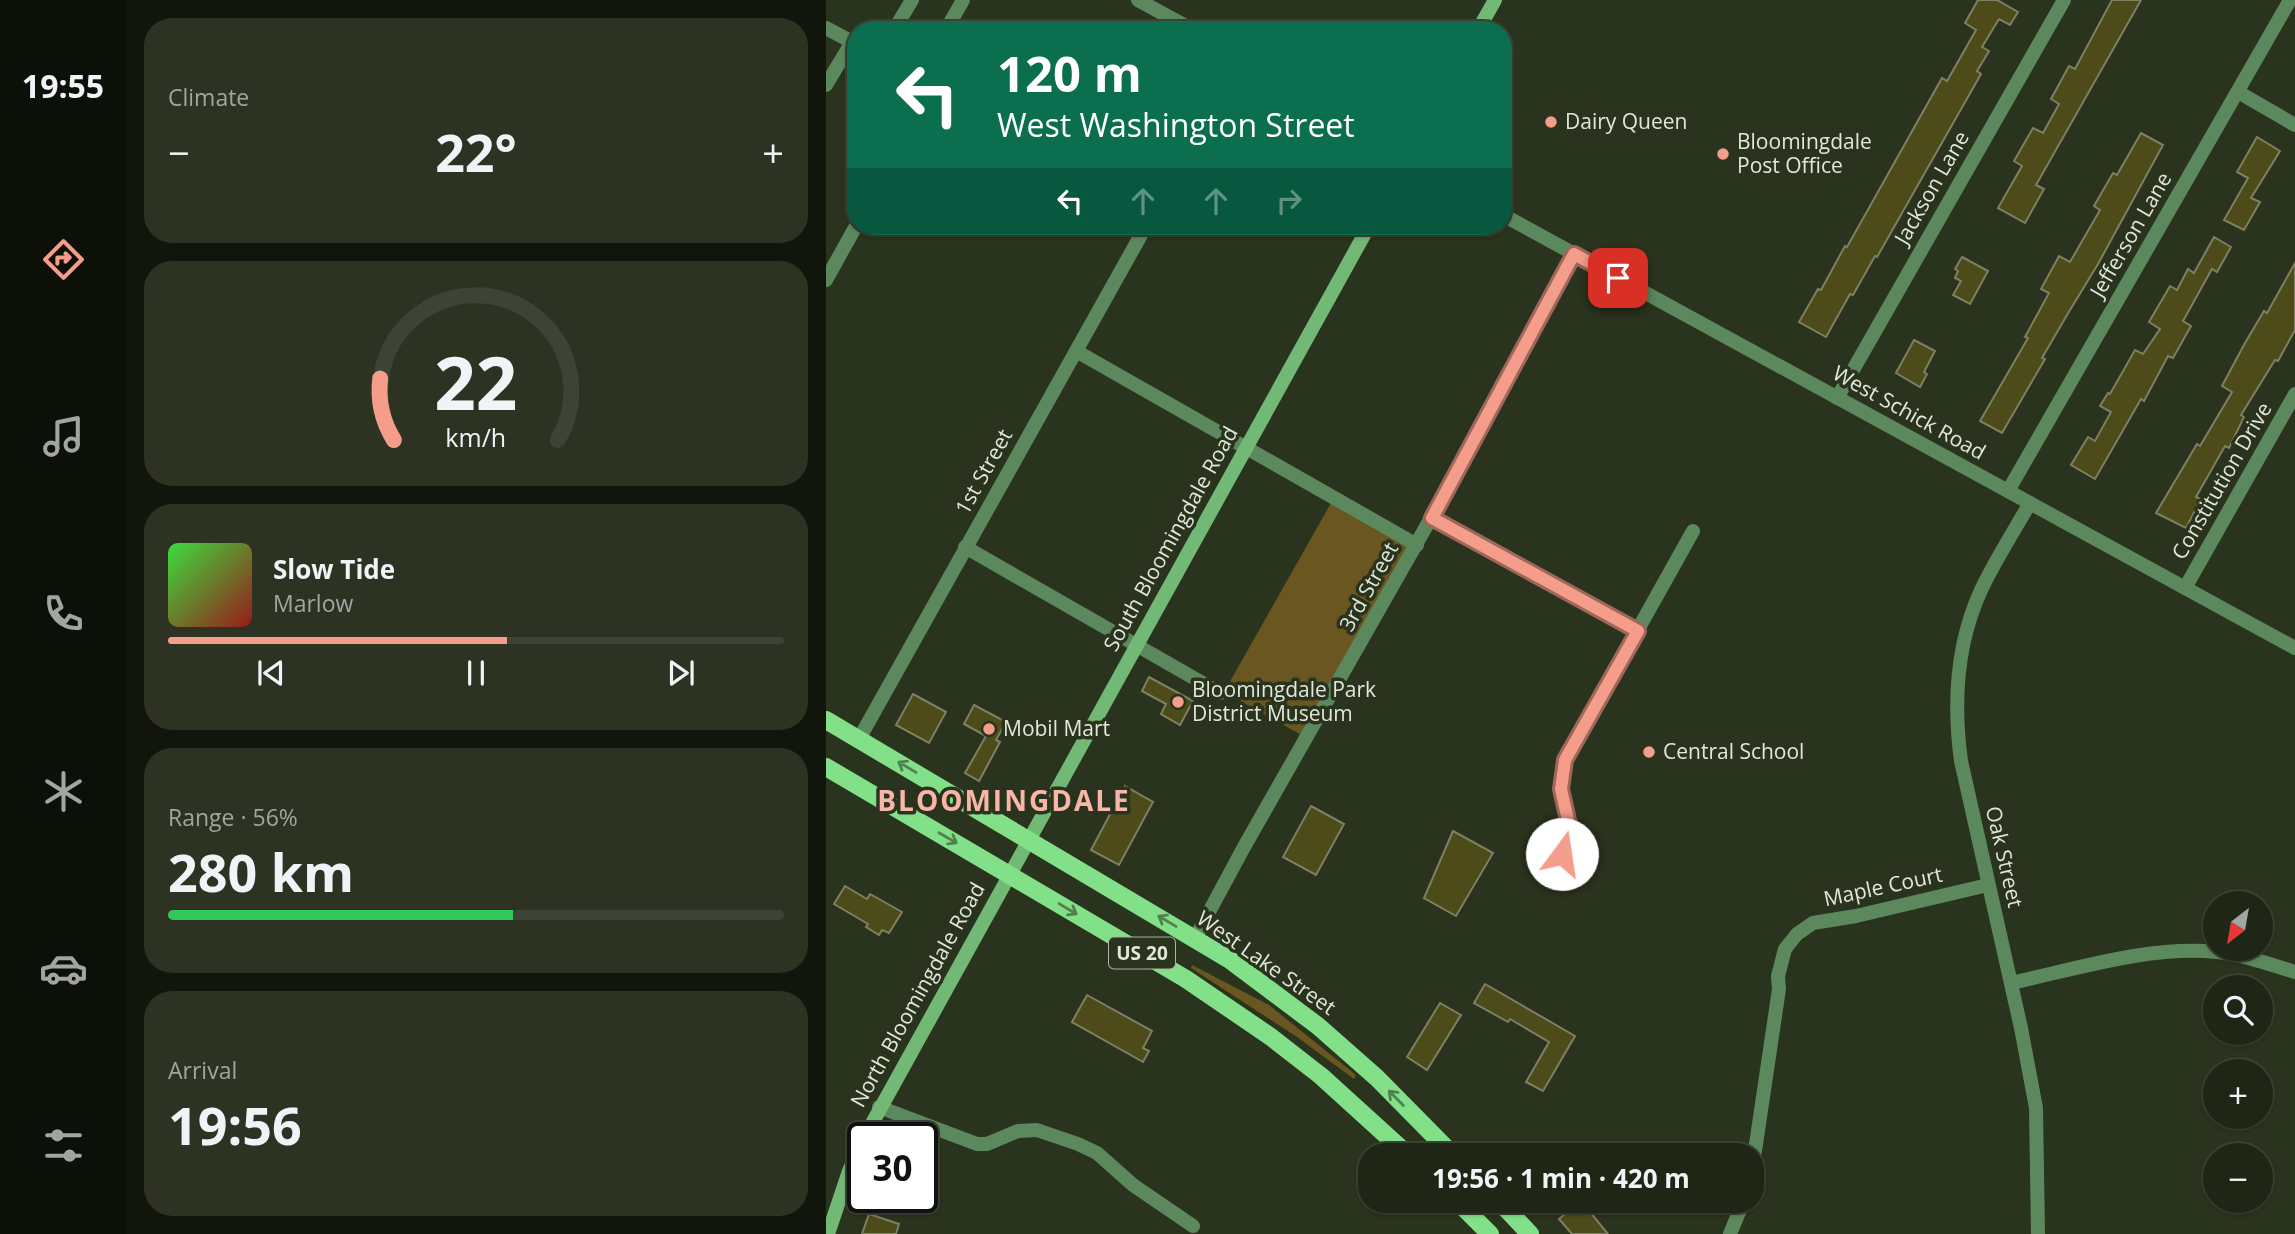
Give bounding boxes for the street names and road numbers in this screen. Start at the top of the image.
street label: Jackson Lane [1886,126,1975,251]
street label: Jefferson Lane [2082,167,2177,304]
street label: West Schick Road [1828,359,1991,466]
street label: Constitution Drive [2165,397,2278,564]
street label: South Bloomingdale Road [1097,421,1244,656]
street label: 1st Street [948,424,1018,519]
street label: 3rd Street [1332,537,1404,636]
street label: Oak Street [1980,803,2030,910]
street label: Maple Court [1821,860,1945,912]
street label: North Bloomingdale Road [844,877,991,1112]
street label: West Lake Street [1191,904,1342,1021]
road number: US 20 [1109,937,1175,968]

